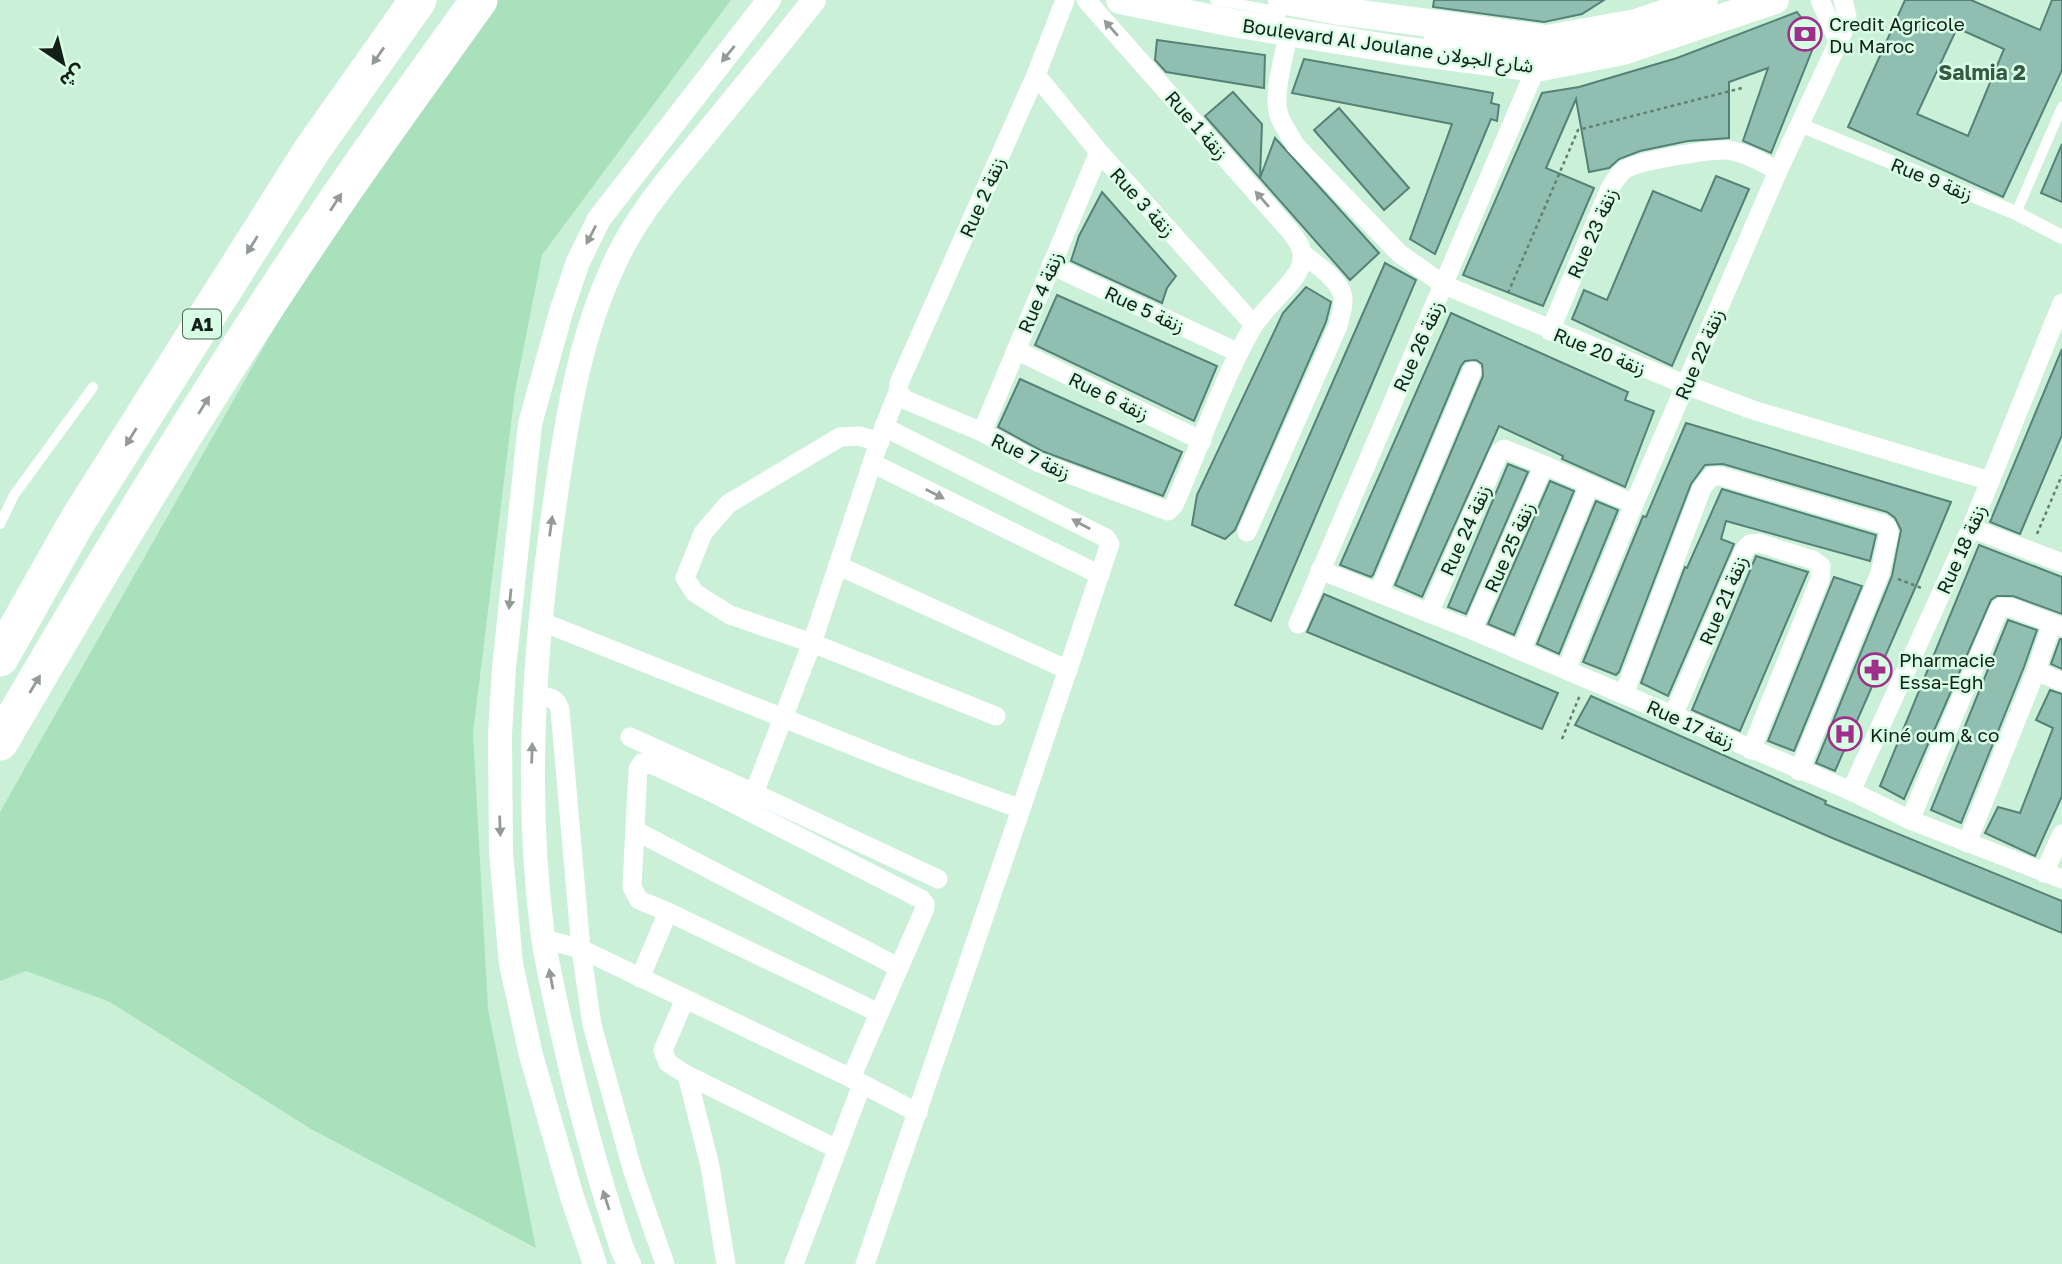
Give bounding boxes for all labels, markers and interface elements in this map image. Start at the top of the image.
place label: Credit Agricole Du Maroc [1829,12,1965,57]
street label: Boulevard Al Joulane شارع الجولان [1240,13,1535,80]
bank icon: Credit Agricole Du Maroc [1786,15,1824,53]
one-way arrow [1103,19,1119,37]
north arrow [28,28,98,98]
one-way arrow [721,46,736,63]
one-way arrow [371,47,385,65]
district label: Salmia 2 [1938,59,2026,85]
text: ش [56,60,90,94]
street label: Rue 1 زنقة [1160,86,1233,165]
street label: Rue 9 زنقة [1887,152,1976,207]
street label: Rue 2 زنقة [954,153,1011,241]
street label: Rue 3 زنقة [1105,162,1180,242]
street label: Rue 23 زنقة [1562,184,1623,282]
one-way arrow [1255,190,1270,207]
one-way arrow [330,193,343,212]
one-way arrow [585,225,596,245]
one-way arrow [245,235,258,254]
street label: Rue 4 زنقة [1013,248,1068,337]
street label: Rue 5 زنقة [1101,280,1189,338]
street label: Rue 26 زنقة [1388,297,1449,395]
street label: Rue 22 زنقة [1670,305,1729,403]
road number: A1 [183,310,221,338]
street label: Rue 20 زنقة [1550,322,1650,381]
street label: Rue 6 زنقة [1065,367,1153,426]
one-way arrow [197,396,210,415]
one-way arrow [124,427,137,447]
street label: Rue 7 زنقة [987,428,1074,485]
street label: Rue 24 زنقة [1435,481,1496,580]
one-way arrow [925,489,945,500]
street label: Rue 25 زنقة [1479,498,1540,596]
street label: Rue 18 زنقة [1931,501,1992,598]
one-way arrow [546,515,557,537]
one-way arrow [1071,518,1091,530]
street label: Rue 21 زنقة [1694,552,1753,649]
one-way arrow [504,588,515,610]
place label: Pharmacie Essa-Egh [1899,648,1995,693]
pharmacy icon: Pharmacie Essa-Egh [1856,651,1894,689]
one-way arrow [28,674,41,693]
street label: Rue 17 زنقة [1643,694,1739,755]
hospital icon: Kiné oum & co [1826,715,1864,753]
place label: Kiné oum & co [1870,723,1999,746]
one-way arrow [527,742,538,764]
one-way arrow [495,815,506,837]
one-way arrow [545,968,556,990]
one-way arrow [600,1189,611,1210]

